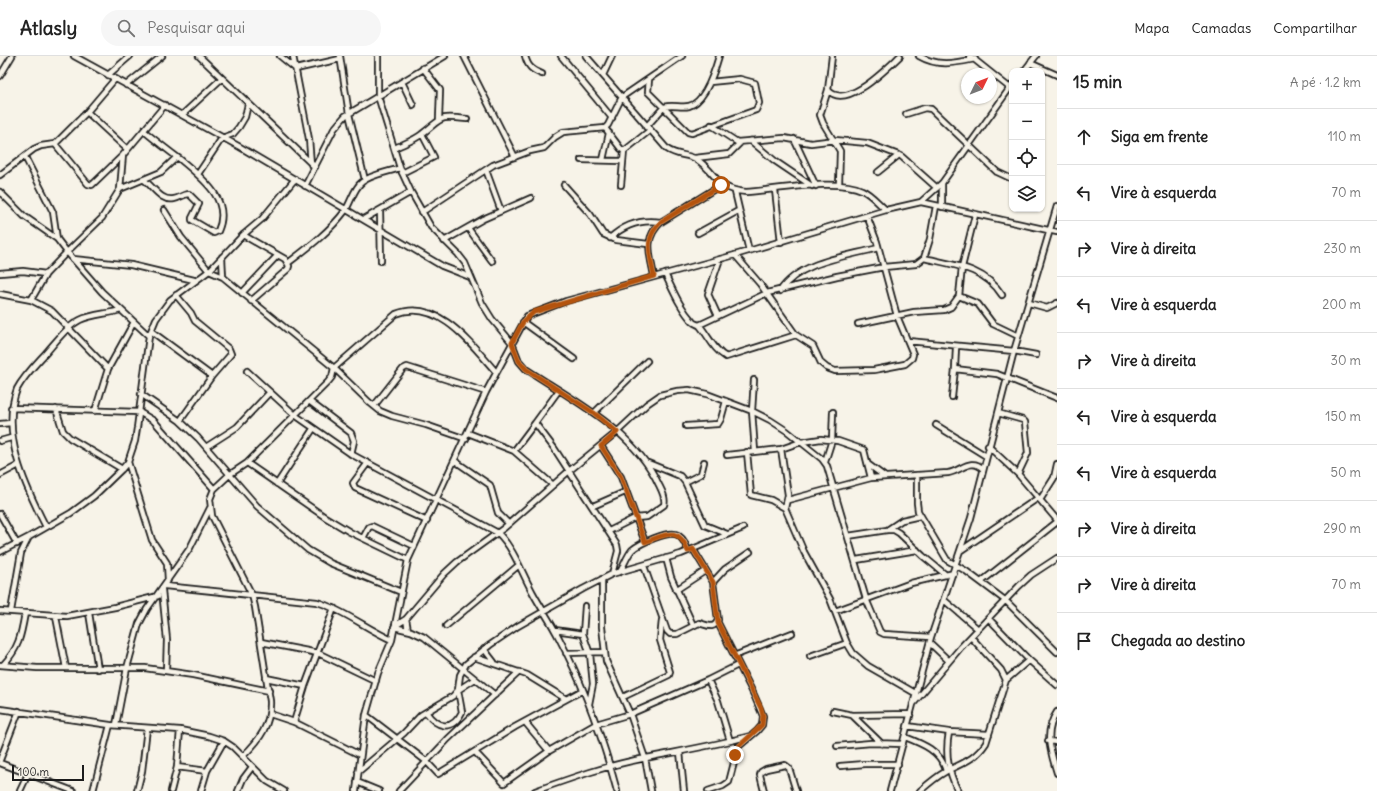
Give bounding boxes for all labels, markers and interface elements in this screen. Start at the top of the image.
search box [101,10,381,46]
text: Atlasly [20,16,77,40]
icon: search [115,17,137,39]
text: Pesquisar aqui [147,18,245,37]
text: Mapa [1134,19,1169,37]
text: Camadas [1191,19,1251,37]
text: Compartilhar [1273,19,1357,37]
north arrow [961,68,997,104]
map controls [1009,68,1045,212]
button: + [1009,68,1045,104]
text: 15 min [1073,71,1122,93]
text: A pé · 1.2 km [1290,74,1361,91]
button: − [1009,104,1045,140]
icon: ahead [1073,126,1095,148]
text: Siga em frente [1111,127,1208,146]
text: 110 m [1328,128,1361,145]
button: locate [1009,140,1045,176]
route start [712,176,730,194]
button: layers [1009,176,1045,212]
icon: left [1073,182,1095,204]
text: Vire à esquerda [1111,183,1217,202]
text: 70 m [1332,184,1361,201]
icon: right [1073,238,1095,260]
text: Vire à direita [1111,239,1196,258]
text: 230 m [1323,240,1361,257]
icon: left [1073,294,1095,316]
text: Vire à esquerda [1111,295,1217,314]
text: 200 m [1322,296,1361,313]
icon: right [1073,350,1095,372]
text: Vire à direita [1111,351,1196,370]
text: 30 m [1331,352,1361,369]
icon: left [1073,406,1095,428]
text: Vire à esquerda [1111,407,1217,426]
text: 150 m [1325,408,1361,425]
icon: left [1073,462,1095,484]
text: Vire à esquerda [1111,463,1217,482]
text: 50 m [1330,464,1361,481]
icon: right [1073,518,1095,540]
text: Vire à direita [1111,519,1196,538]
text: 290 m [1323,520,1361,537]
icon: right [1073,574,1095,596]
text: Vire à direita [1111,575,1196,594]
text: 70 m [1332,576,1361,593]
icon: arrive [1073,630,1095,652]
text: Chegada ao destino [1111,631,1245,650]
route end [726,746,744,764]
scale bar [12,763,84,782]
text: 100 m [18,765,49,779]

